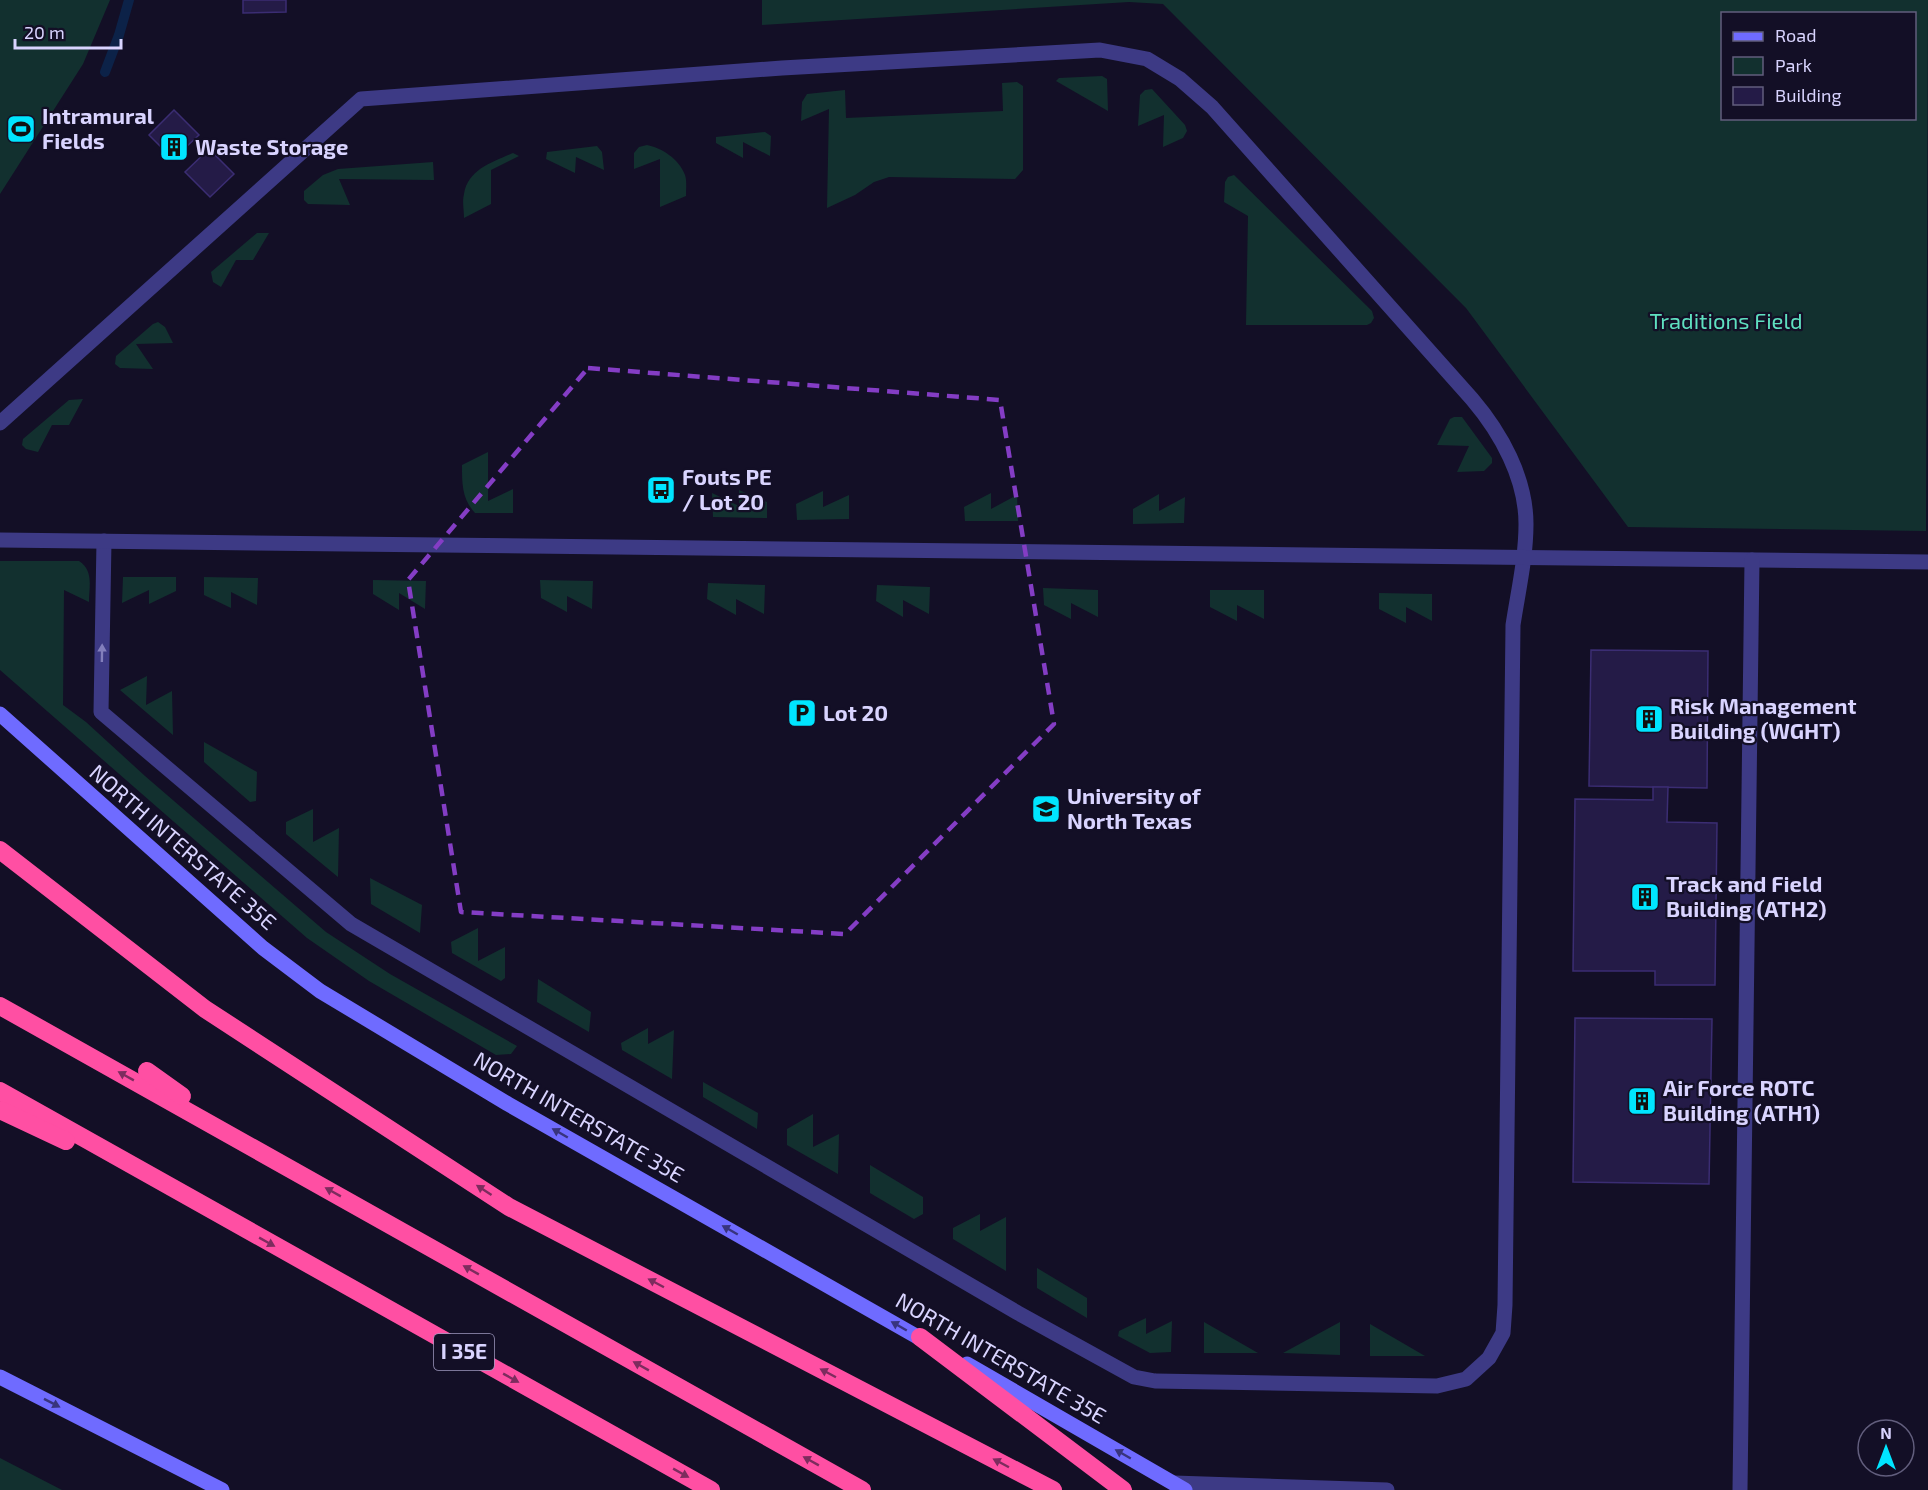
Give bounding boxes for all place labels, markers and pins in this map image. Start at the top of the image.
place label: Intramural Fields [42,102,155,153]
sports icon: Intramural Fields [5,113,37,145]
building icon: Waste Storage [158,131,190,163]
place label: Waste Storage [195,133,348,159]
place label: Fouts PE / Lot 20 [682,463,772,514]
bus stop icon: Fouts PE / Lot 20 [645,474,677,506]
place label: Risk Management Building (WGHT) [1670,692,1856,743]
parking icon: Lot 20 [786,697,818,729]
place label: Lot 20 [823,699,888,725]
building icon: Risk Management Building (WGHT) [1633,703,1665,735]
place label: University of North Texas [1067,782,1202,833]
school or university icon: University of North Texas [1030,793,1062,825]
place label: Track and Field Building (ATH2) [1666,870,1827,921]
building icon: Track and Field Building (ATH2) [1629,881,1661,913]
place label: Air Force ROTC Building (ATH1) [1663,1074,1820,1125]
building icon: Air Force ROTC Building (ATH1) [1626,1085,1658,1117]

